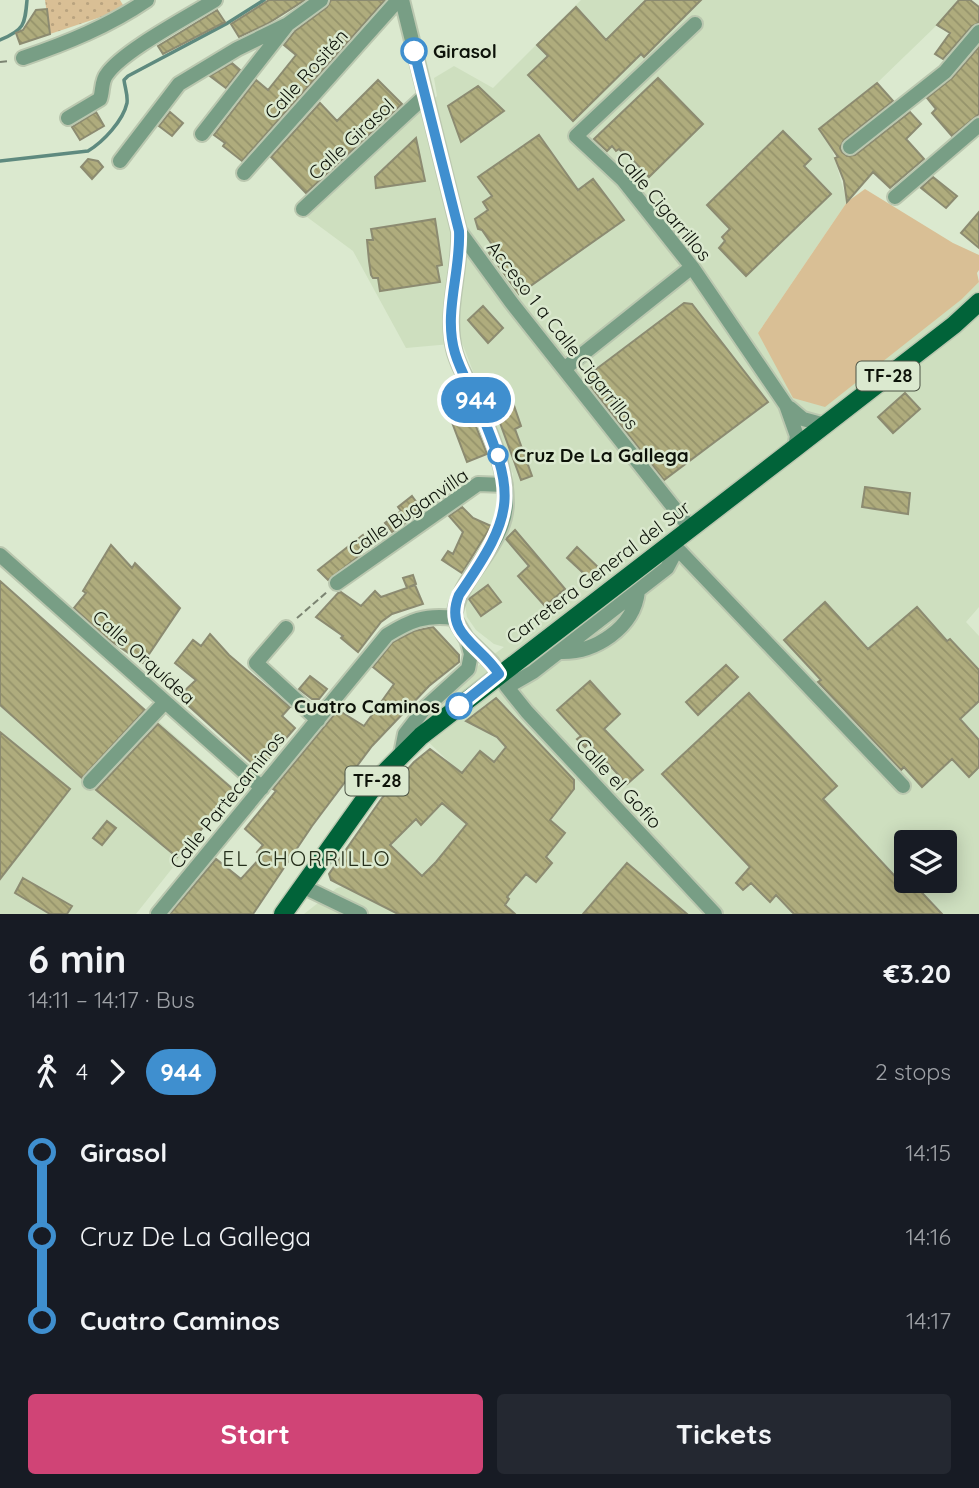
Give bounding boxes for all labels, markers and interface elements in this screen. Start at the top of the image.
street label: Calle Rositén [259,24,353,124]
marker: Girasol [401,38,427,64]
place label: Girasol [433,39,497,63]
street label: Calle Girasol [303,93,399,185]
street label: Calle Cigarrillos [611,146,717,266]
street label: Acceso 1 a Calle Cigarrillos [482,236,644,434]
road number: TF-28 [856,362,920,390]
line badge: 944 [436,377,516,423]
text: 944 [455,385,497,415]
place label: Cruz De La Gallega [514,443,689,467]
marker: Cruz De La Gallega [488,445,508,465]
street label: Calle Buganvilla [343,463,473,561]
street label: Carretera General del Sur [501,495,695,649]
street label: Calle Orquídea [88,605,200,709]
marker: Cuatro Caminos [446,693,472,719]
place label: Cuatro Caminos [294,694,440,718]
street label: Calle Partecaminos [164,726,290,873]
street label: Calle el Gofio [571,732,667,834]
road number: TF-28 [346,766,408,796]
map controls [894,830,957,893]
button: layers [894,830,957,893]
district label: EL CHORRILLO [222,845,392,871]
text: 6 min [28,935,126,983]
text: €3.20 [884,957,951,990]
text: 14:11 – 14:17 · Bus [28,985,195,1014]
icon: walk [28,1053,66,1091]
icon: forward [98,1053,136,1091]
text: 4 [76,1057,88,1086]
text: 944 [160,1057,202,1087]
text: 2 stops [875,1057,951,1086]
text: Girasol [80,1136,167,1169]
text: 14:15 [905,1138,951,1167]
text: Cruz De La Gallega [80,1220,311,1253]
text: 14:16 [906,1222,951,1251]
text: Cuatro Caminos [80,1304,280,1337]
text: 14:17 [906,1306,951,1335]
button: Start [28,1394,483,1474]
button: Tickets [497,1394,951,1474]

